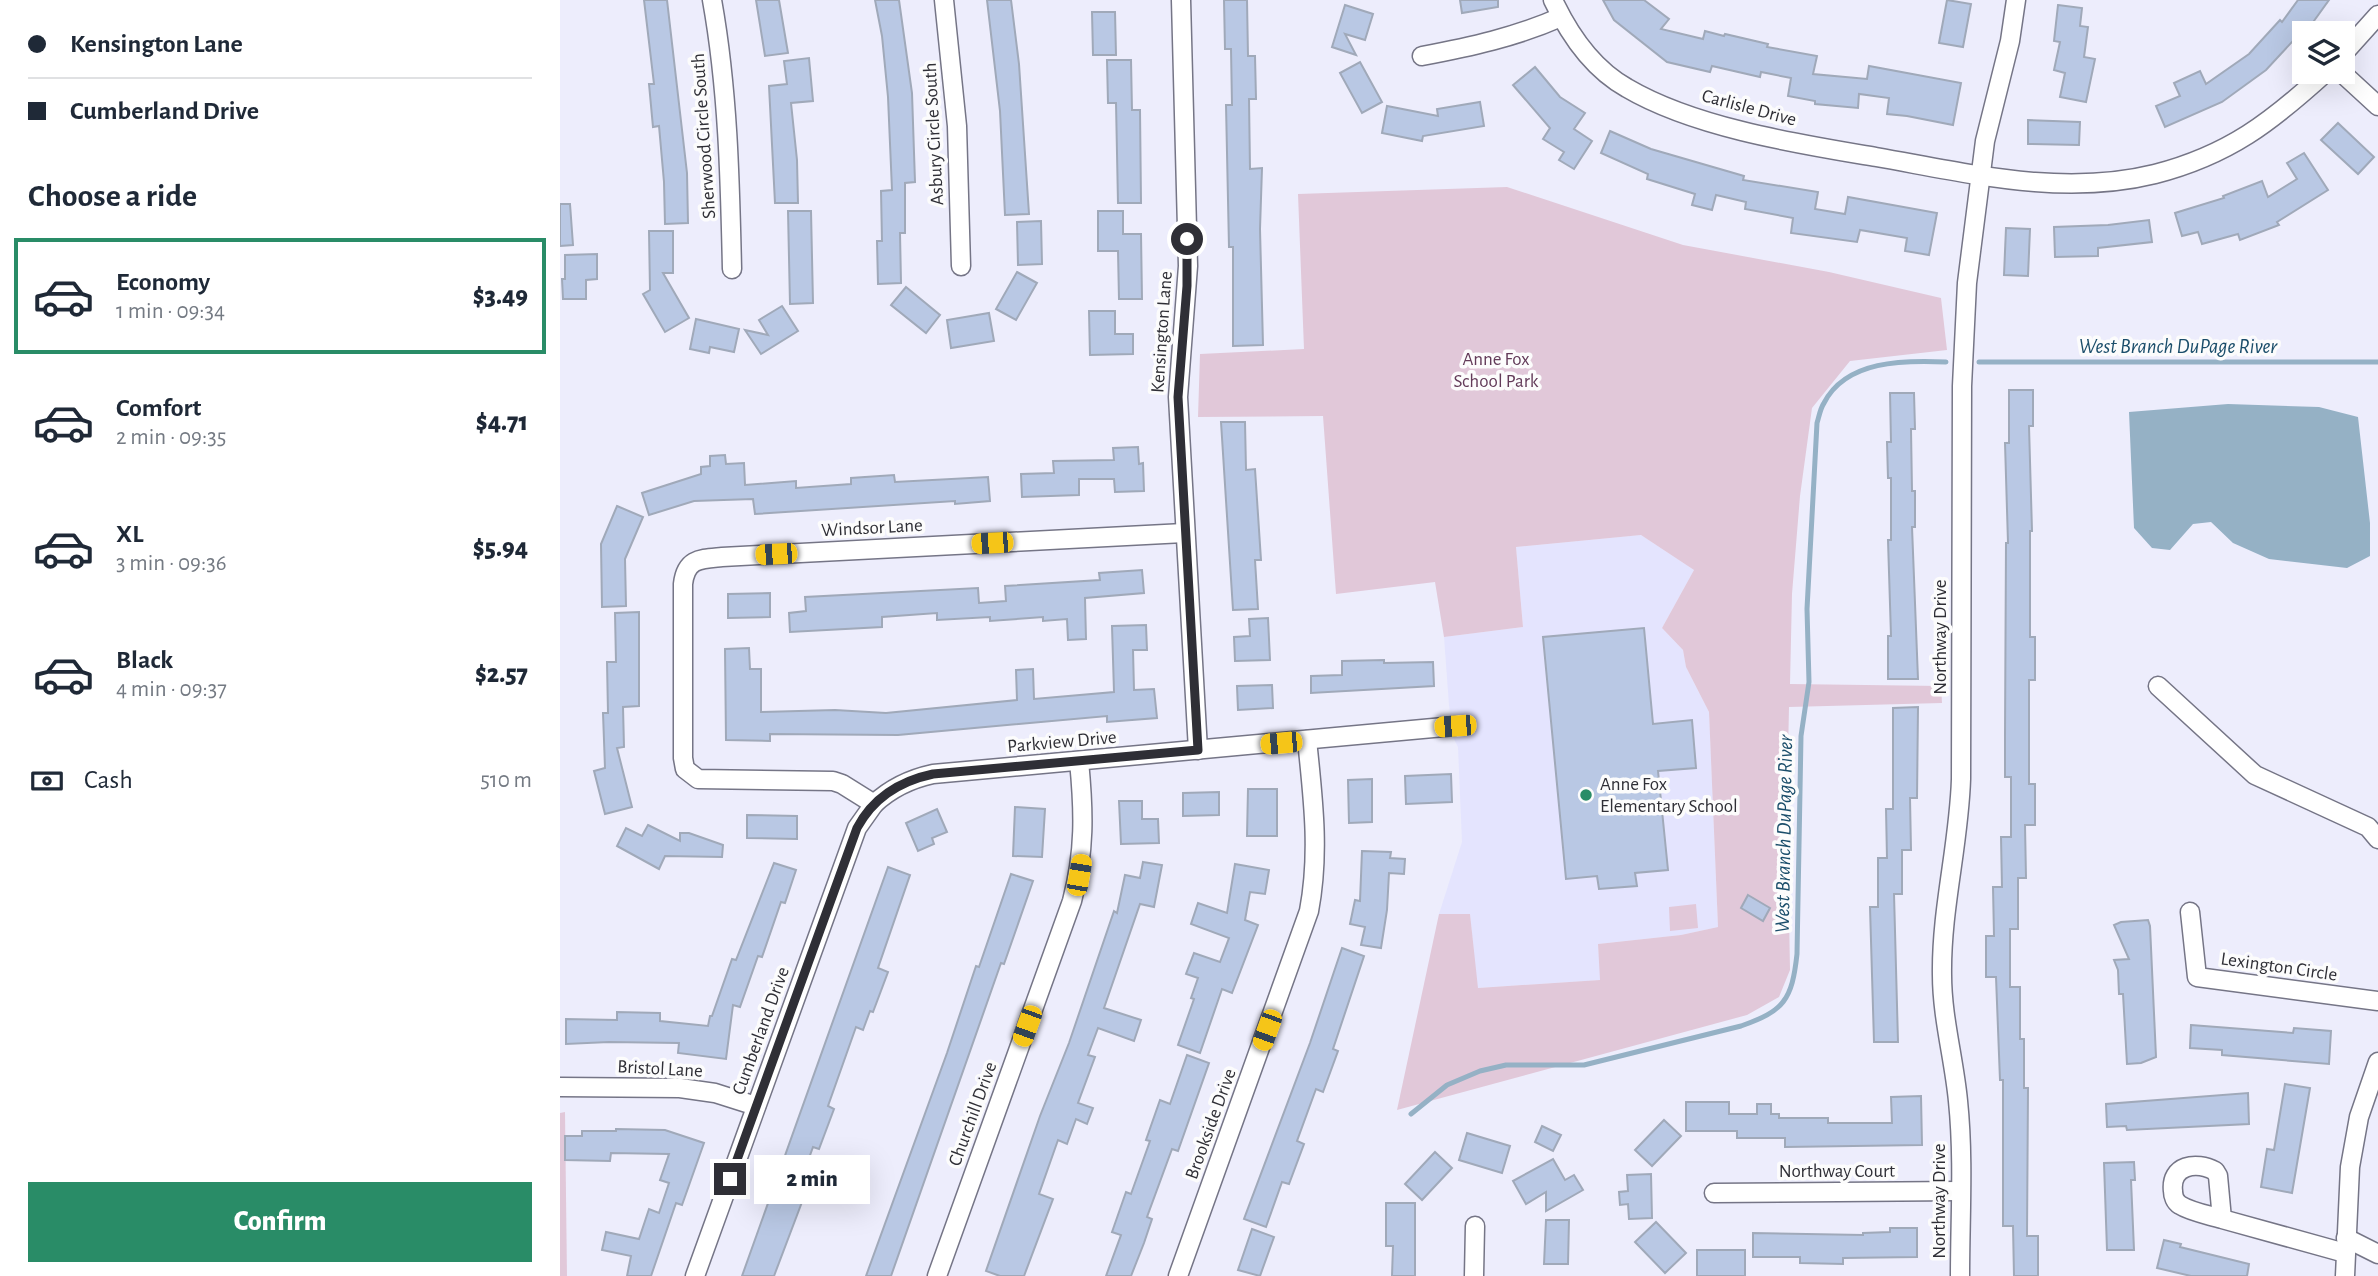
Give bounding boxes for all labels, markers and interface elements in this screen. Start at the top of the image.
map controls [2292,21,2355,84]
button: layers [2292,21,2355,84]
text: Kensington Lane [70,31,243,57]
street label: Sherwood Circle South [689,53,719,219]
street label: Asbury Circle South [921,62,947,206]
street label: Carlisle Drive [1700,86,1798,130]
text: Cumberland Drive [70,98,259,124]
text: Choose a ride [28,180,197,212]
route start [1171,223,1203,255]
icon: car [32,265,95,328]
text: Economy [116,269,210,295]
street label: Kensington Lane [1148,270,1176,394]
text: $3.49 [473,283,528,309]
text: 1 min · 09:34 [116,300,225,323]
water label: West Branch DuPage River [2079,336,2278,357]
park label: Anne Fox School Park [1453,350,1539,391]
icon: car [32,391,95,454]
text: Comfort [116,395,201,421]
text: $4.71 [476,409,528,435]
text: 2 min · 09:35 [116,426,226,449]
street label: Windsor Lane [821,516,923,540]
icon: car [32,517,95,580]
text: XL [116,521,143,547]
car [971,531,1014,555]
text: $5.94 [473,535,528,561]
car [755,542,798,566]
text: 3 min · 09:36 [116,552,226,575]
street label: Northway Drive [1931,579,1950,695]
icon: car [32,643,95,706]
text: Black [116,647,173,673]
text: $2.57 [475,661,528,687]
text: 4 min · 09:37 [116,678,227,701]
car [1434,714,1477,738]
street label: Parkview Drive [1007,728,1117,756]
car [1260,731,1303,755]
water label: West Branch DuPage River [1772,733,1796,933]
icon: cash [28,762,66,800]
text: Cash [84,767,133,793]
text: 510 m [480,769,532,792]
place label: Anne Fox Elementary School [1600,775,1738,816]
marker: Anne Fox Elementary School [1578,787,1594,803]
car [1066,852,1093,898]
street label: Lexington Circle [2219,949,2339,985]
street label: Cumberland Drive [729,965,793,1097]
car [1010,1003,1045,1049]
car [1250,1007,1285,1053]
street label: Bristol Lane [617,1057,703,1081]
street label: Churchill Drive [945,1059,1001,1169]
street label: Brookside Drive [1182,1066,1240,1182]
street label: Northway Drive [1930,1143,1949,1259]
callout: 2 min [754,1154,870,1204]
street label: Northway Court [1779,1162,1895,1181]
route end [714,1163,746,1195]
text: 2 min [786,1168,838,1191]
button: Confirm [28,1182,532,1262]

